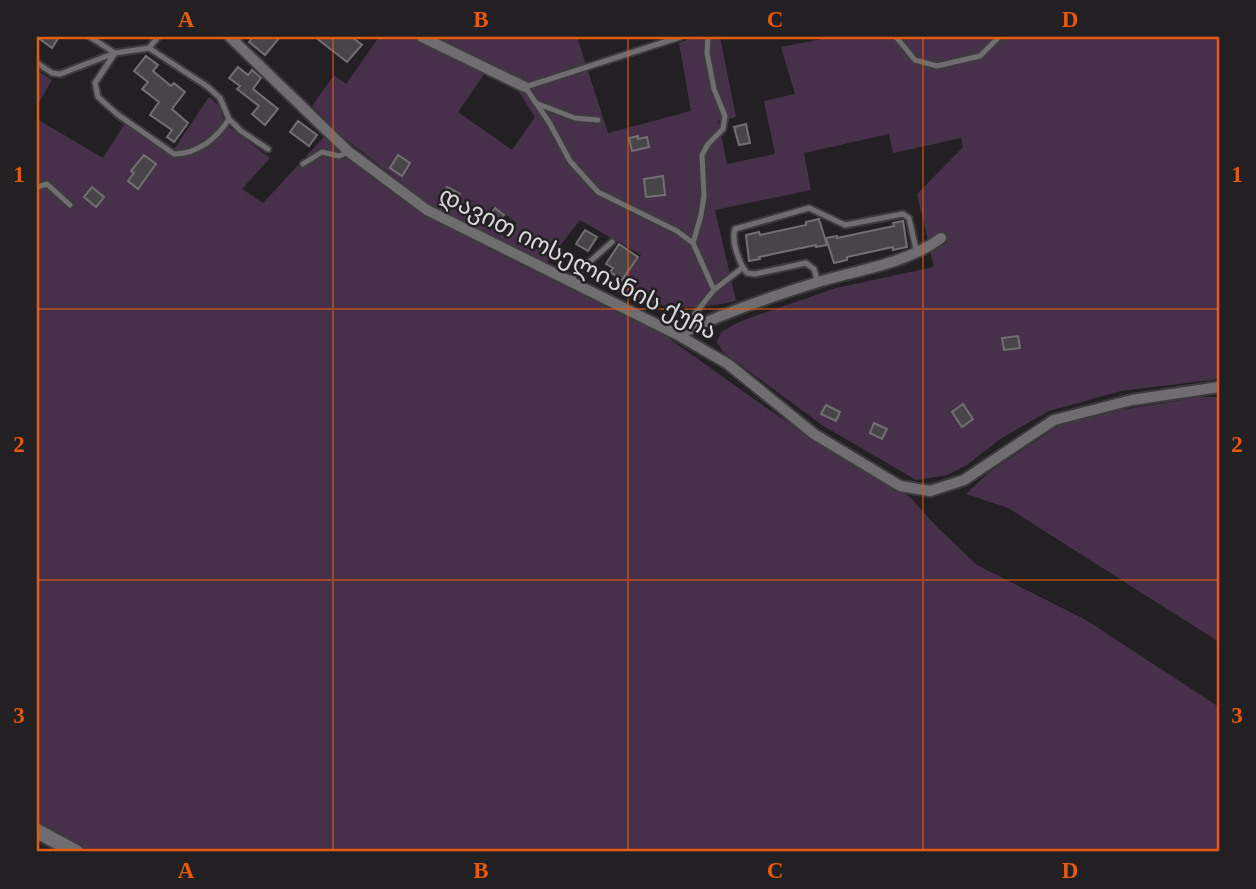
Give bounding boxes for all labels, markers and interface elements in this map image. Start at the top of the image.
text: A [178,7,195,32]
text: B [473,7,489,32]
text: C [767,7,783,32]
text: D [1062,7,1078,32]
text: 1 [13,162,25,187]
text: 1 [1231,162,1243,187]
street label: დავით იოსელიანის ქუჩა [435,182,721,345]
text: 2 [13,432,25,457]
text: 2 [1231,432,1243,457]
text: 3 [13,703,25,728]
text: 3 [1231,703,1243,728]
text: A [178,858,195,883]
text: B [473,858,489,883]
text: C [767,858,783,883]
text: D [1062,858,1078,883]

